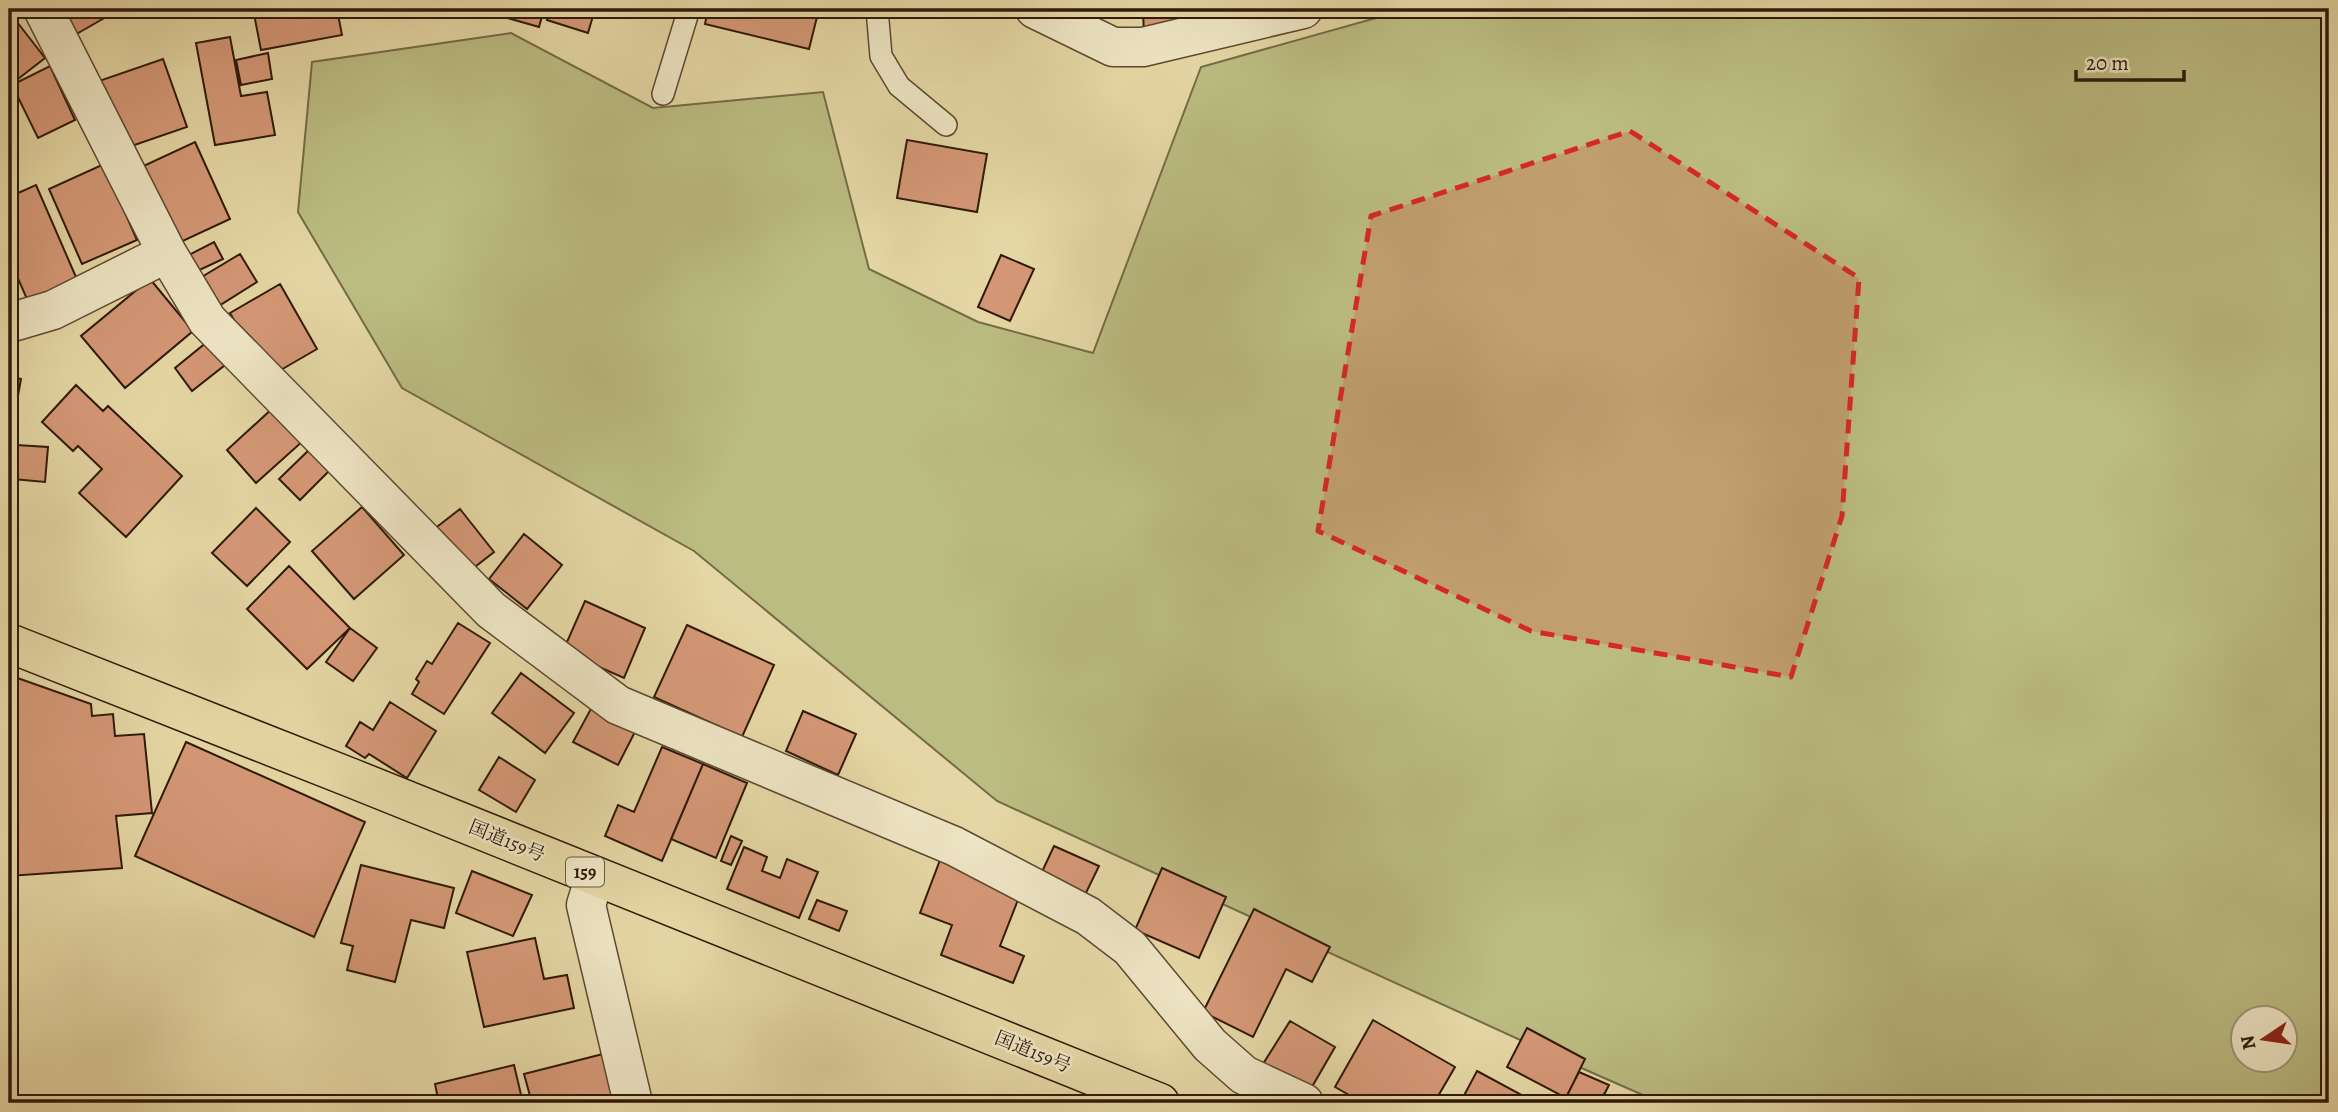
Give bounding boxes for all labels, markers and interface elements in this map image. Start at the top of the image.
scale bar [2076,38,2184,82]
text: 20 m [2086,49,2129,77]
street label: 国道159号 [465,814,549,868]
road number: 159 [566,858,604,886]
north arrow [2230,1004,2300,1074]
street label: 国道159号 [991,1025,1075,1079]
text: N [2234,1033,2263,1052]

